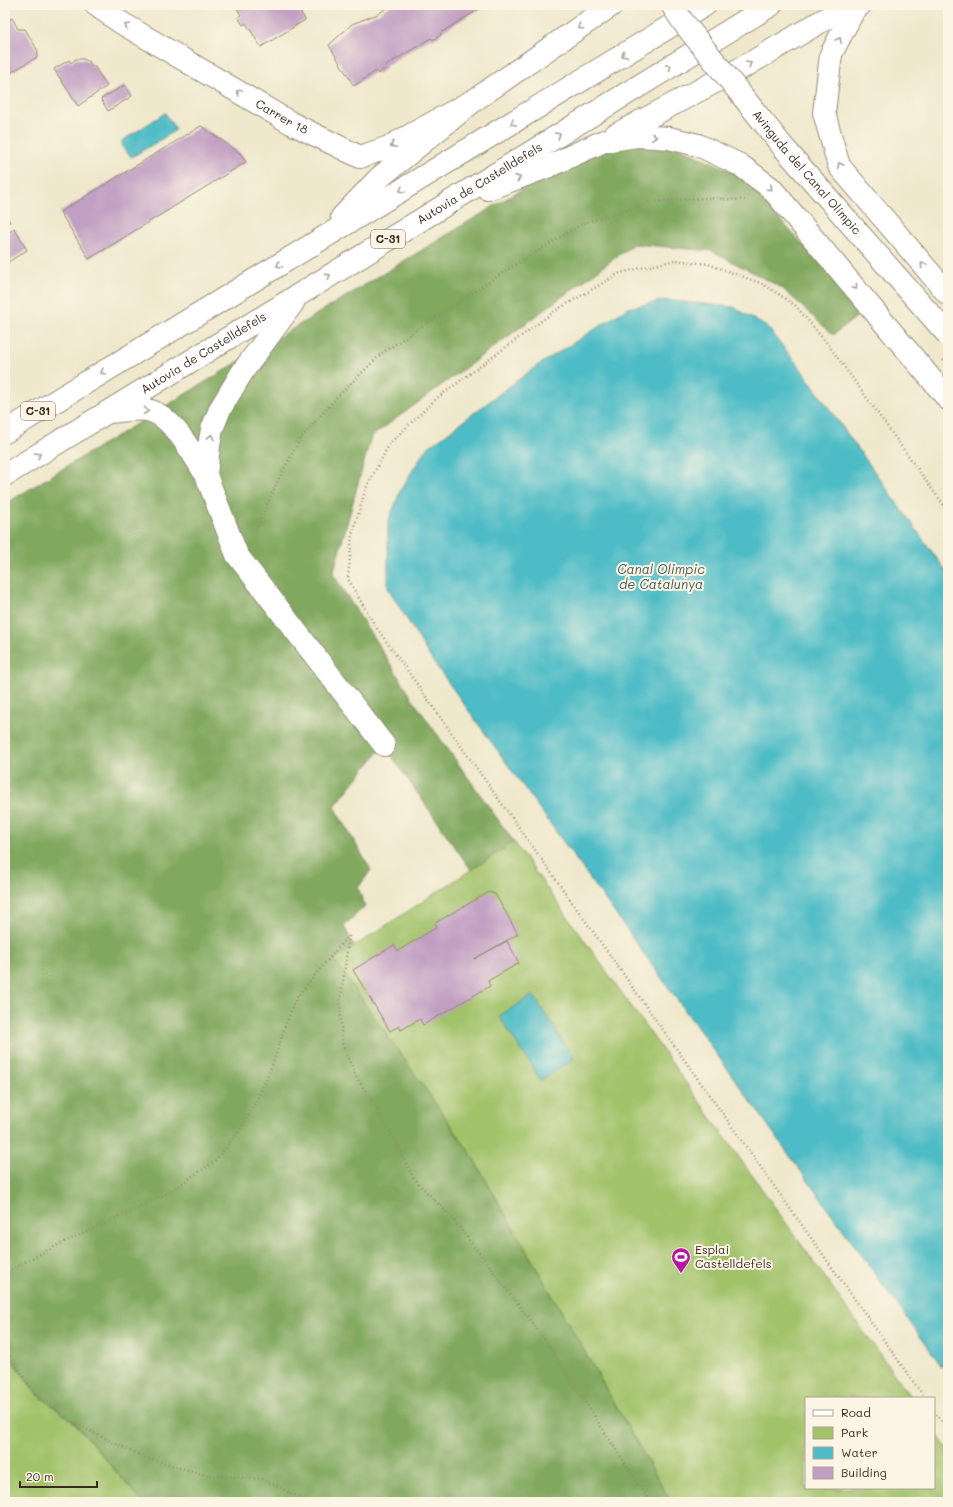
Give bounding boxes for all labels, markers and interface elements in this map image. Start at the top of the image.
one-way arrow [577,22,584,30]
one-way arrow [124,24,131,31]
one-way arrow [834,36,841,44]
one-way arrow [621,50,628,57]
one-way arrow [745,61,752,68]
one-way arrow [665,65,672,72]
one-way arrow [236,90,243,97]
street label: Carrer 18 [253,95,311,137]
street label: Avinguda del Canal Olímpic [750,106,865,238]
one-way arrow [510,118,517,125]
one-way arrow [554,133,561,140]
one-way arrow [651,133,657,141]
street label: Autovia de Castelldefels [414,138,545,227]
one-way arrow [390,140,397,147]
one-way arrow [837,162,845,169]
one-way arrow [514,175,521,183]
one-way arrow [765,184,773,191]
one-way arrow [399,185,406,192]
road number: C-31 [371,230,405,248]
one-way arrow [276,260,283,267]
one-way arrow [920,262,927,269]
one-way arrow [324,274,331,281]
one-way arrow [850,282,857,290]
street label: Autovia de Castelldefels [137,308,269,397]
one-way arrow [100,367,107,375]
road number: C-31 [21,402,55,420]
one-way arrow [142,406,149,415]
one-way arrow [206,434,214,440]
one-way arrow [34,452,41,459]
water label: Canal Olimpic de Catalunya [617,560,705,592]
place label: Esplai Castelldefels [695,1241,772,1271]
sports icon: Esplai Castelldefels [670,1246,692,1274]
legend [805,1397,935,1489]
text: Road [841,1404,871,1420]
text: Park [841,1424,868,1440]
text: Water [841,1444,878,1460]
scale bar [20,1463,97,1489]
text: Building [841,1464,887,1480]
text: 20 m [26,1468,54,1484]

